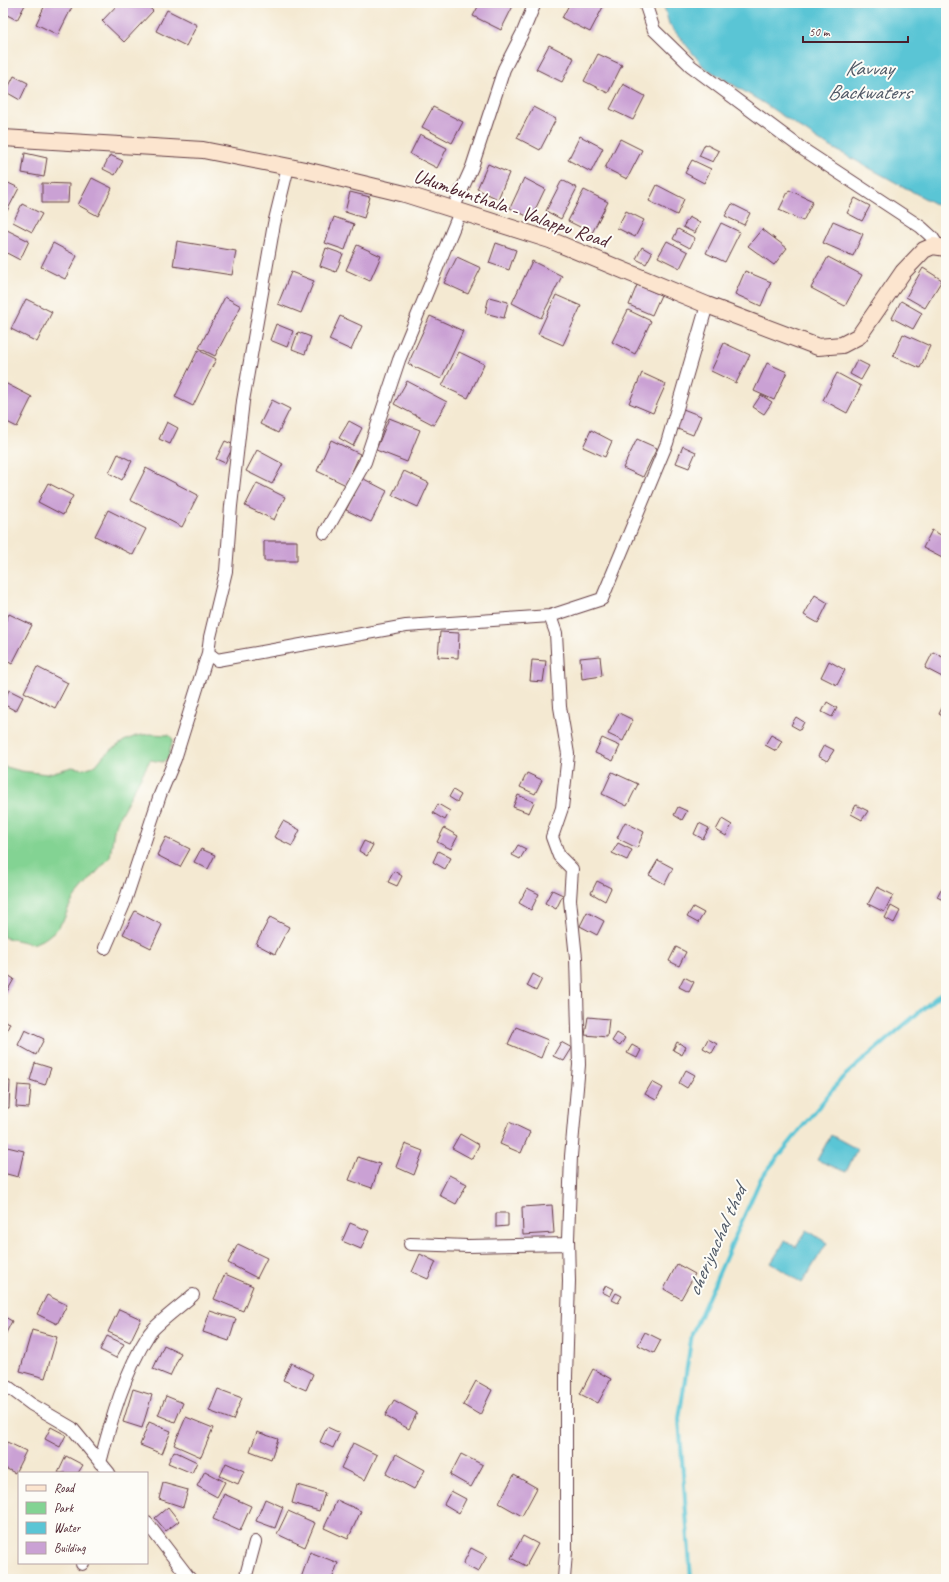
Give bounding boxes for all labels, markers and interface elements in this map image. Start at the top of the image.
scale bar [803,18,908,44]
text: 50 m [809,24,831,40]
water label: Kavvay Backwaters [828,55,914,105]
street label: Udumbunthala - Valappu Road [410,163,614,254]
water label: cheriyachal thod [680,1176,755,1300]
legend [18,1472,148,1564]
text: Road [54,1480,76,1496]
text: Park [54,1500,75,1516]
text: Water [54,1520,82,1536]
text: Building [54,1540,86,1556]

